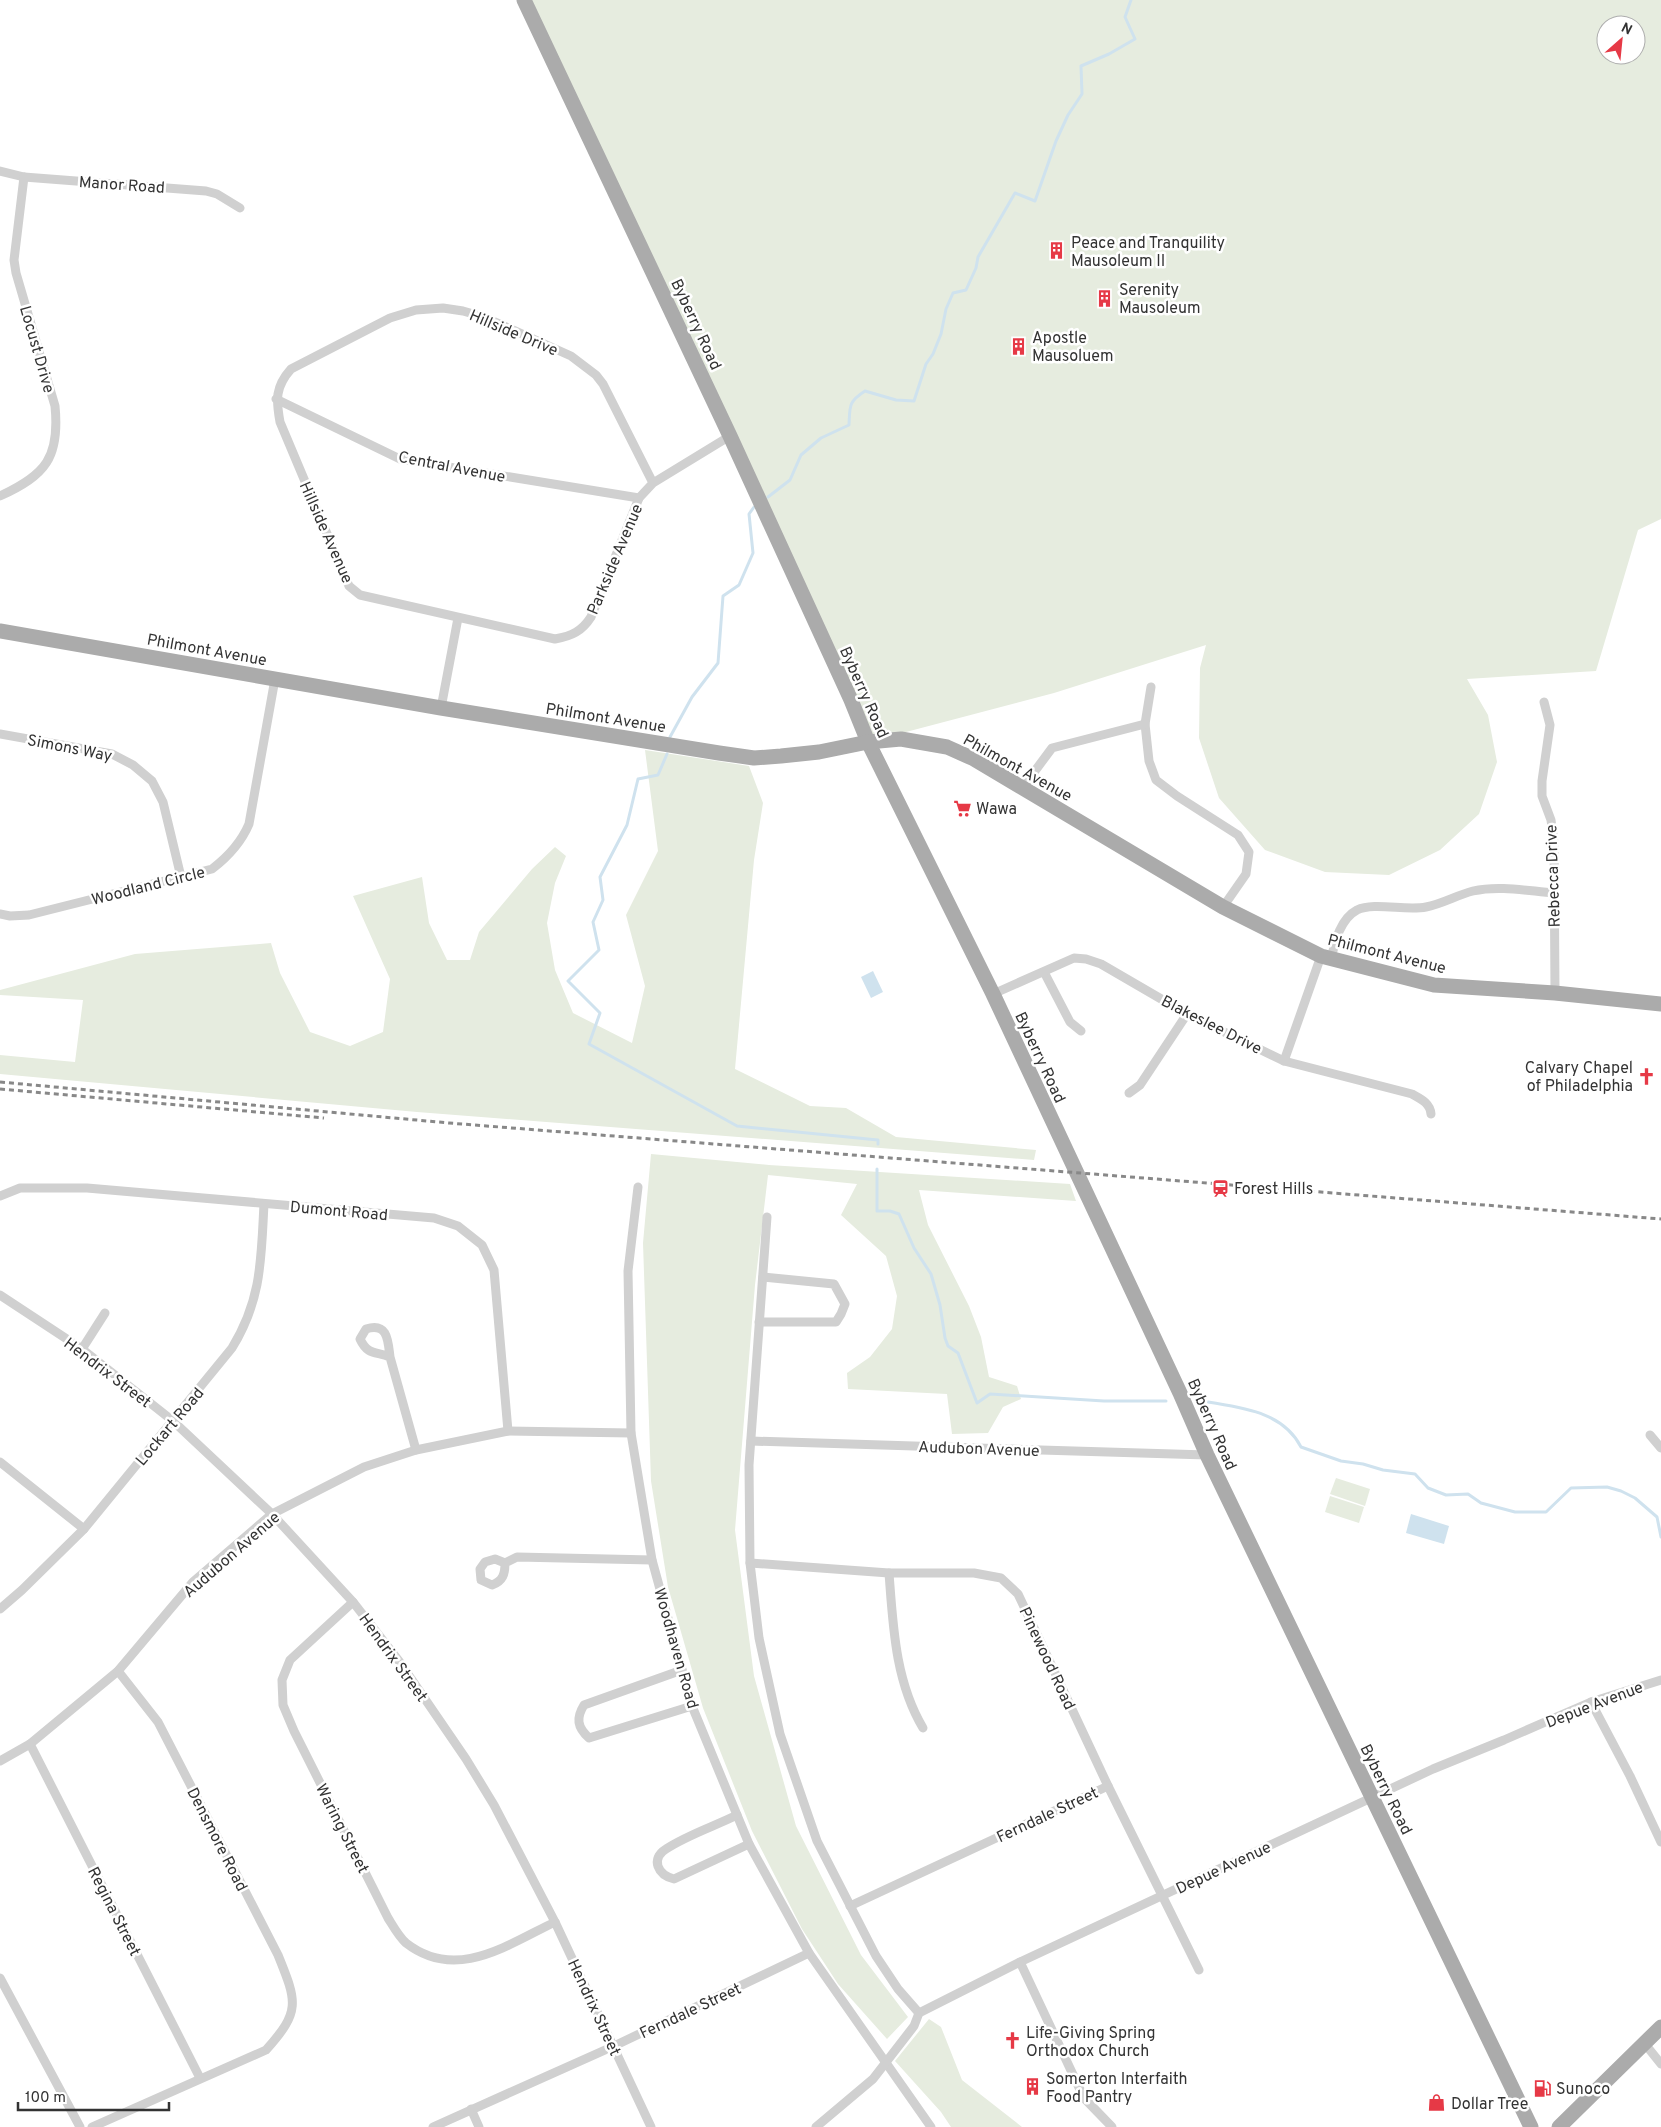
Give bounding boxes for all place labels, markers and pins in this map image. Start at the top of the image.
place label: Peace and Tranquility Mausoleum II [1071,234,1225,272]
building icon: Peace and Tranquility Mausoleum II [1047,241,1067,261]
place label: Serenity Mausoleum [1119,281,1201,319]
building icon: Serenity Mausoleum [1095,288,1115,308]
place label: Apostle Mausoluem [1032,329,1114,367]
building icon: Apostle Mausoluem [1008,336,1028,356]
supermarket icon: Wawa [952,798,972,818]
place label: Wawa [976,800,1017,820]
place label: Calvary Chapel of Philadelphia [1525,1059,1633,1097]
church icon: Calvary Chapel of Philadelphia [1637,1066,1657,1086]
station icon: Forest Hills [1210,1178,1230,1198]
place label: Forest Hills [1234,1180,1313,1200]
place label: Life-Giving Spring Orthodox Church [1026,2024,1155,2062]
church icon: Life-Giving Spring Orthodox Church [1002,2031,1022,2051]
place label: Somerton Interfaith Food Pantry [1046,2070,1187,2108]
building icon: Somerton Interfaith Food Pantry [1022,2077,1042,2097]
fuel station icon: Sunoco [1532,2078,1552,2098]
place label: Sunoco [1556,2080,1610,2100]
shop icon: Dollar Tree [1427,2093,1447,2113]
place label: Dollar Tree [1451,2095,1528,2115]

